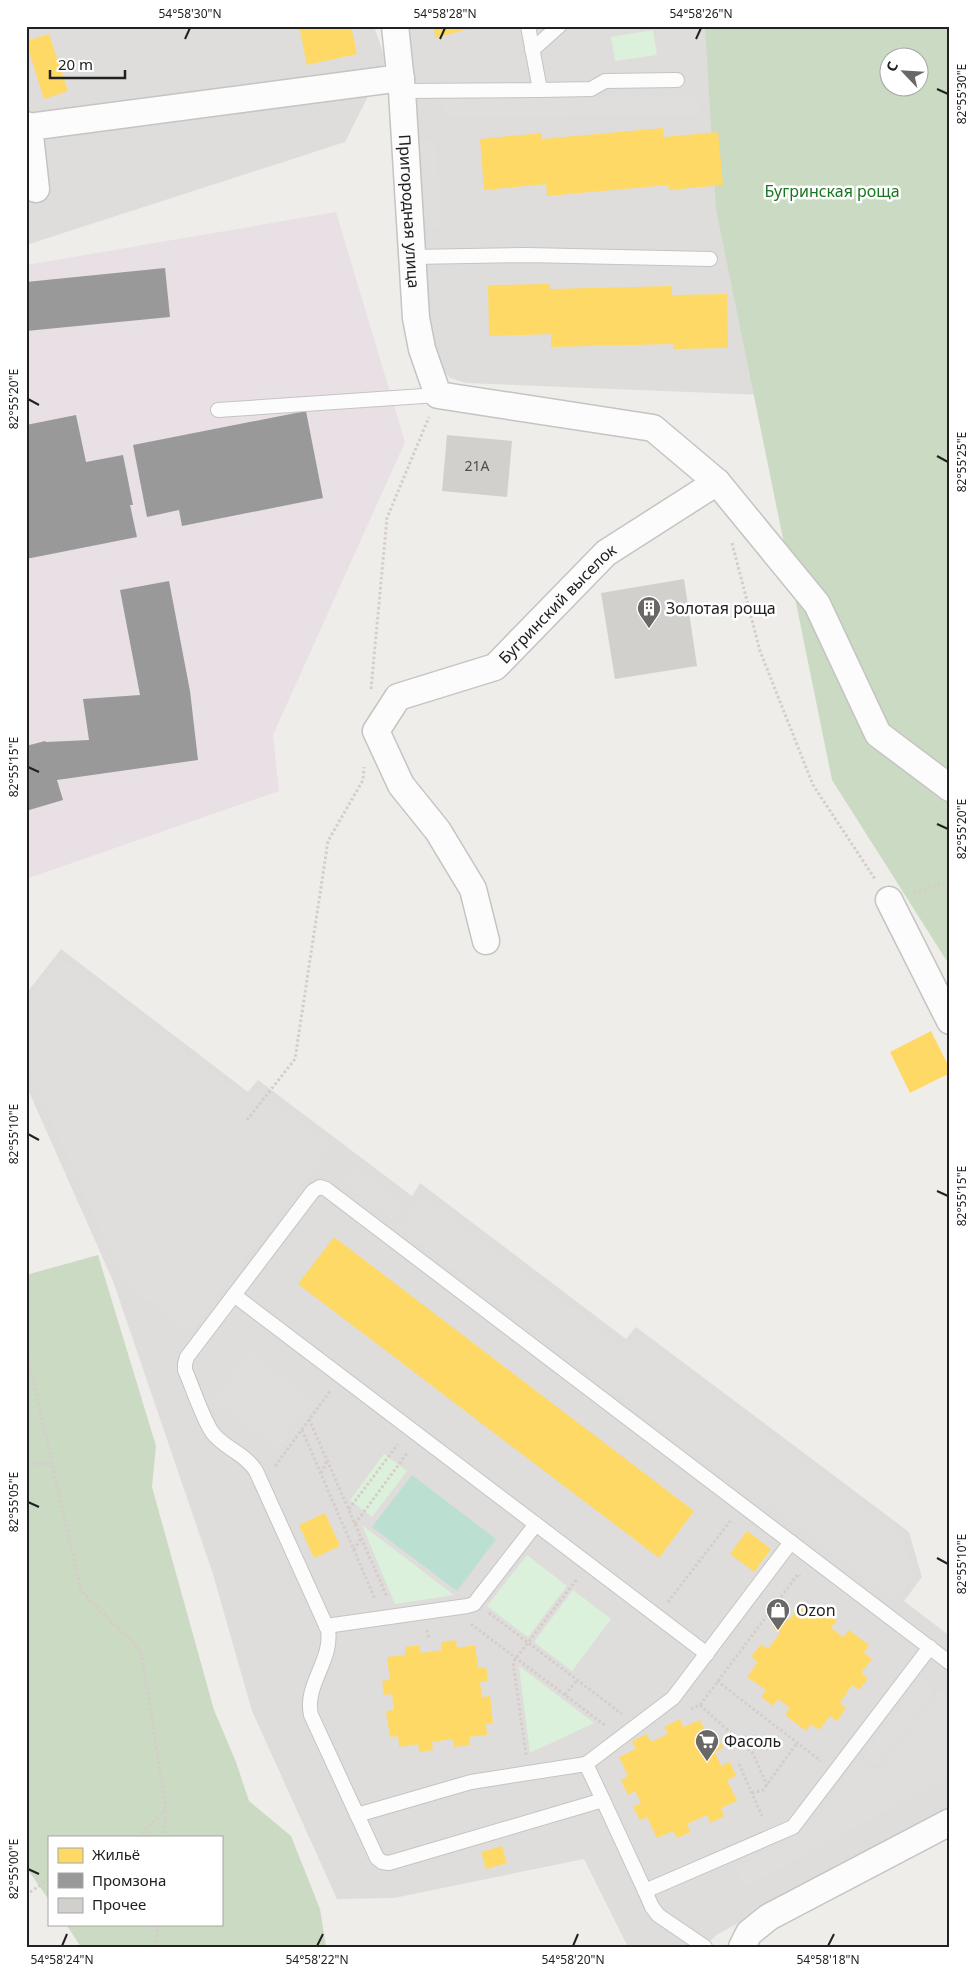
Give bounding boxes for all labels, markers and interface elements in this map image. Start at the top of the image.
text: 54°58'30"N [158,5,222,22]
text: 54°58'28"N [413,5,477,22]
text: 54°58'26"N [669,5,733,22]
scale bar [50,48,125,80]
north arrow [878,48,928,98]
text: 20 m [58,54,93,74]
text: С [881,58,902,74]
text: 82°55'30"E [953,64,970,124]
street label: Пригородная улица [394,134,425,289]
park label: Бугринская роща [764,180,900,202]
text: 82°55'20"E [5,369,22,429]
text: 82°55'25"E [953,432,970,492]
house number: 21А [465,456,490,475]
street label: Бугринский выселок [493,538,621,668]
building icon: Золотая роща [636,595,662,629]
place label: Золотая роща [666,597,776,619]
text: 82°55'15"E [5,737,22,797]
text: 82°55'20"E [953,799,970,859]
text: 82°55'10"E [5,1104,22,1164]
text: 82°55'15"E [953,1166,970,1226]
text: 82°55'05"E [5,1472,22,1532]
text: 82°55'10"E [953,1534,970,1594]
shop icon: Ozon [765,1597,791,1631]
place label: Ozon [796,1599,836,1621]
supermarket icon: Фасоль [694,1728,720,1762]
place label: Фасоль [724,1730,781,1752]
legend [48,1836,222,1926]
text: 82°55'00"E [5,1839,22,1899]
text: Жильё [92,1844,140,1864]
text: Промзона [92,1870,166,1890]
text: Прочее [92,1894,146,1914]
text: 54°58'24"N [30,1951,94,1968]
text: 54°58'22"N [285,1951,349,1968]
text: 54°58'20"N [541,1951,605,1968]
text: 54°58'18"N [796,1951,860,1968]

